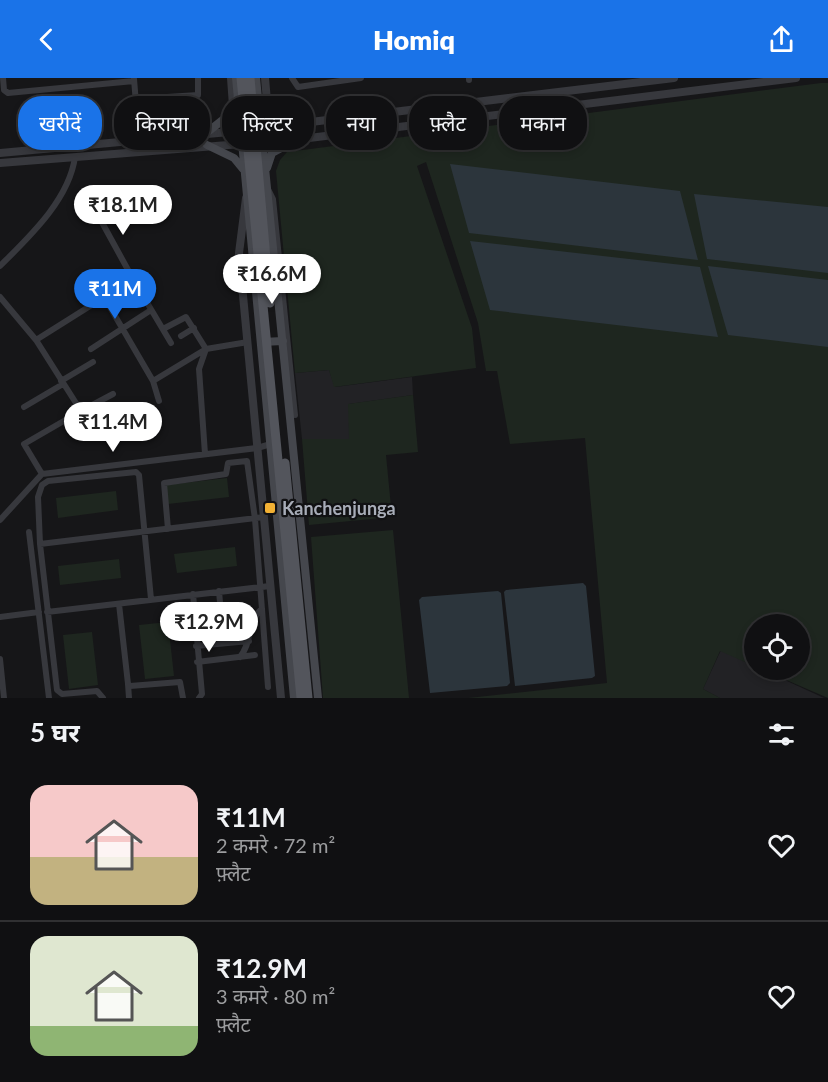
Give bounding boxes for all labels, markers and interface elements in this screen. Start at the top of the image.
icon: back [30,23,63,56]
text: Homiq [373,23,455,56]
icon: share [765,23,798,56]
chip: खरीदें [18,96,102,150]
chip: किराया [114,96,210,150]
chip: फ़िल्टर [222,96,314,150]
chip: नया [326,96,397,150]
chip: फ़्लैट [409,96,487,150]
chip: मकान [499,96,587,150]
pin: ₹18.1M [74,185,172,236]
text: ₹18.1M [88,192,158,216]
pin: ₹16.6M [223,254,321,305]
text: ₹16.6M [237,261,307,285]
pin: ₹11M [79,269,151,320]
text: ₹11M [88,276,142,300]
pin: ₹11.4M [64,402,162,453]
text: ₹11.4M [78,409,148,433]
place label: Kanchenjunga [282,497,396,519]
marker: Kanchenjunga [263,501,277,515]
pin: ₹12.9M [160,602,258,653]
text: ₹12.9M [174,609,244,633]
map controls [744,614,810,680]
button: locate [744,614,810,680]
text: 5 घर [30,716,80,748]
icon: filters [765,718,798,751]
text: ₹11M [216,801,286,833]
icon: home [78,809,150,881]
icon: heart [765,829,798,862]
text: 2 कमरे · 72 m² [216,833,335,857]
text: फ़्लैट [216,861,251,885]
text: ₹12.9M [216,952,307,984]
icon: home [78,960,150,1032]
icon: heart [765,980,798,1013]
text: 3 कमरे · 80 m² [216,984,335,1008]
text: फ़्लैट [216,1012,251,1036]

